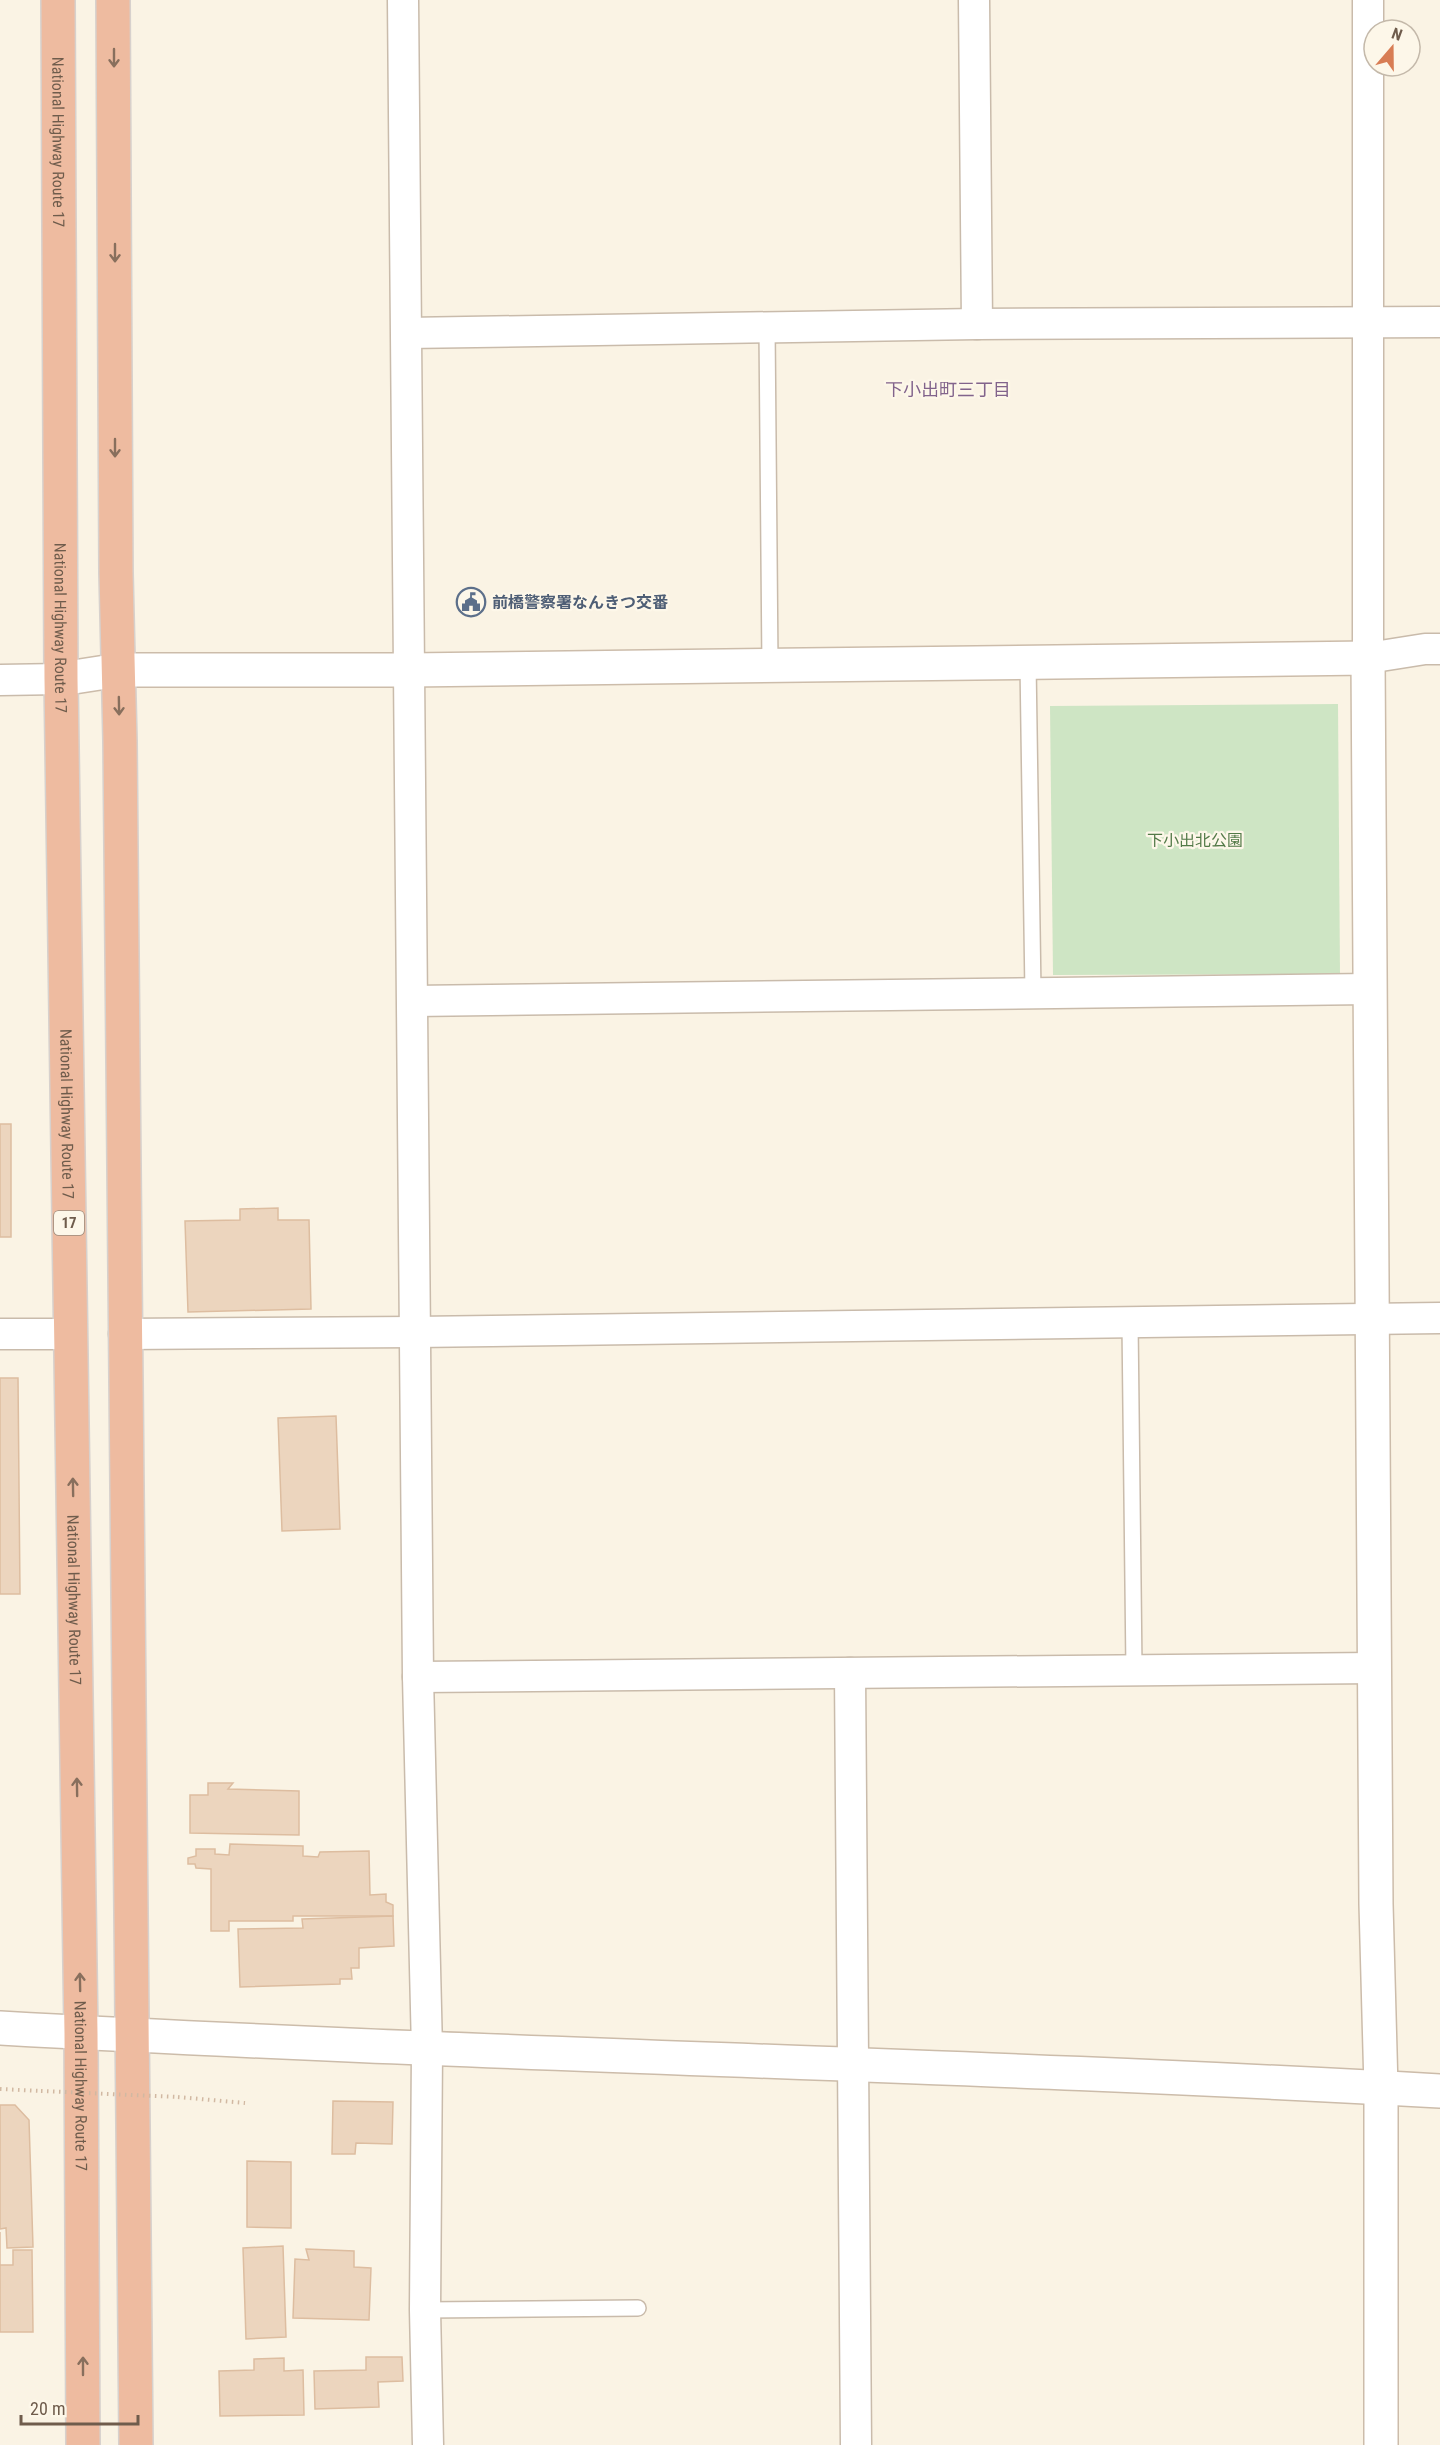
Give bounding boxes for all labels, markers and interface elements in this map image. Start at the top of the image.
north arrow [1362,18,1422,78]
text: N [1389,24,1405,45]
one-way arrow [108,48,120,68]
street label: National Highway Route 17 [49,57,69,227]
one-way arrow [109,243,120,263]
district label: 下小出町三丁目 [885,379,1011,400]
one-way arrow [109,438,121,458]
street label: National Highway Route 17 [51,543,71,713]
public building icon: 前橋警察署なんきつ交番 [455,586,487,618]
place label: 前橋警察署なんきつ交番 [492,593,668,612]
one-way arrow [113,696,125,716]
park label: 下小出北公園 [1147,831,1243,850]
street label: National Highway Route 17 [57,1029,78,1199]
road number: 17 [54,1211,84,1235]
one-way arrow [67,1477,79,1497]
street label: National Highway Route 17 [64,1515,85,1685]
one-way arrow [72,1777,83,1797]
one-way arrow [74,1972,86,1992]
street label: National Highway Route 17 [71,2001,91,2171]
one-way arrow [77,2356,88,2376]
scale bar [21,2388,138,2426]
text: 20 m [30,2398,65,2419]

